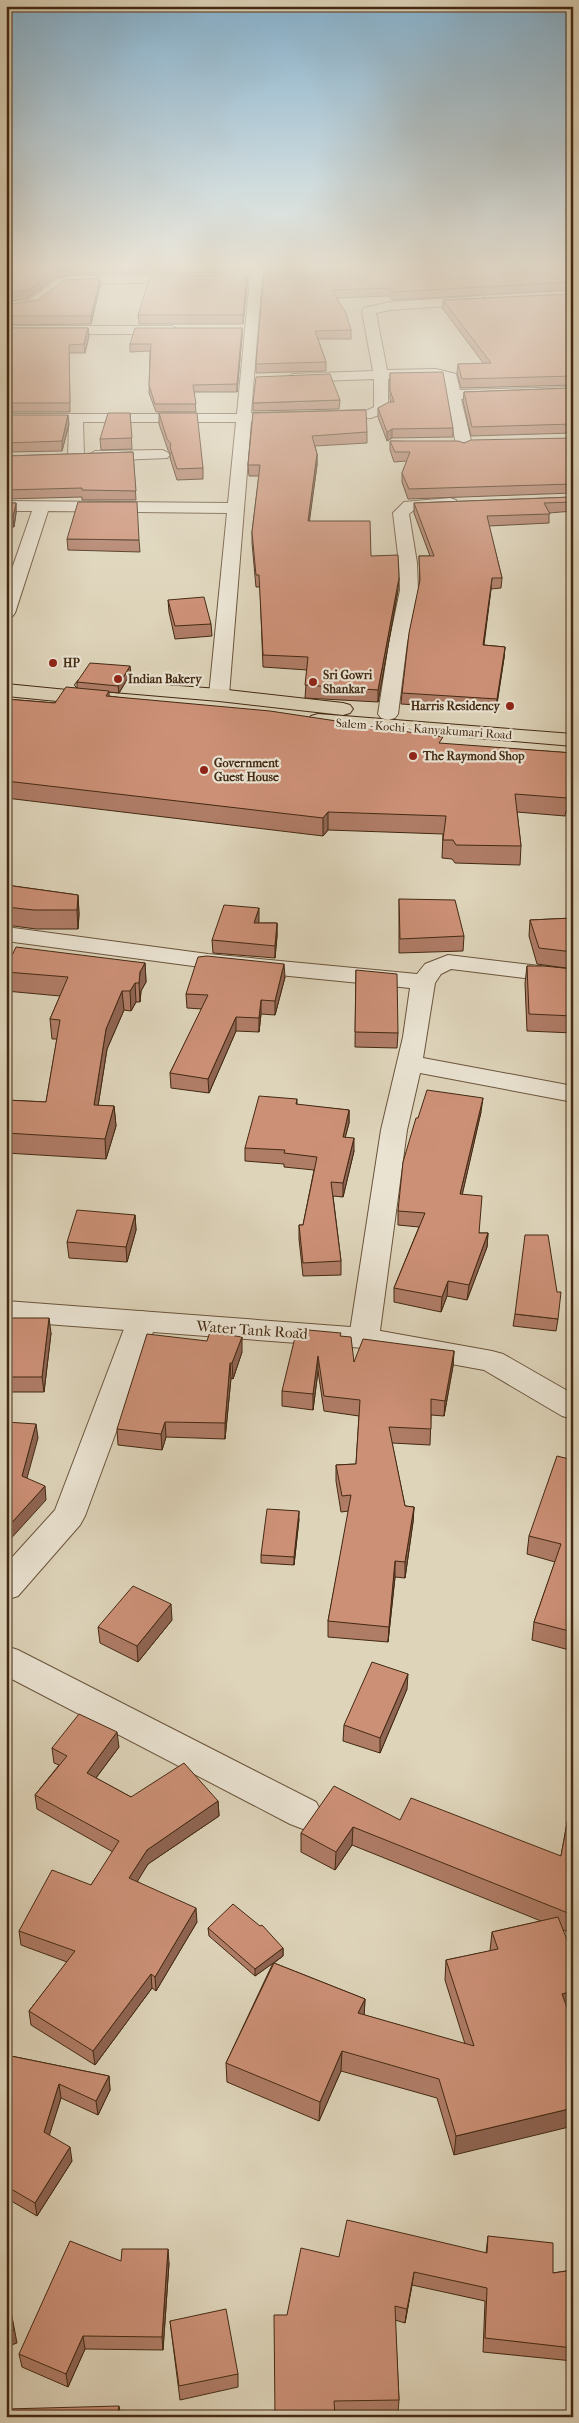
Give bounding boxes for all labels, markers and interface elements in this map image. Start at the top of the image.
place label: HP [63,656,80,670]
marker: HP [47,657,59,669]
place label: Sri Gowri Shankar [323,668,373,696]
place label: Indian Bakery [128,672,202,687]
marker: Indian Bakery [112,673,124,685]
marker: Sri Gowri Shankar [307,676,319,688]
place label: Harris Residency [411,699,501,714]
marker: Harris Residency [504,700,516,712]
street label: Salem - Kochi - Kanyakumari Road [335,716,513,742]
place label: The Raymond Shop [422,749,525,764]
marker: The Raymond Shop [407,750,419,762]
place label: Government Guest House [214,756,280,784]
marker: Government Guest House [198,764,210,776]
street label: Water Tank Road [195,1317,309,1343]

